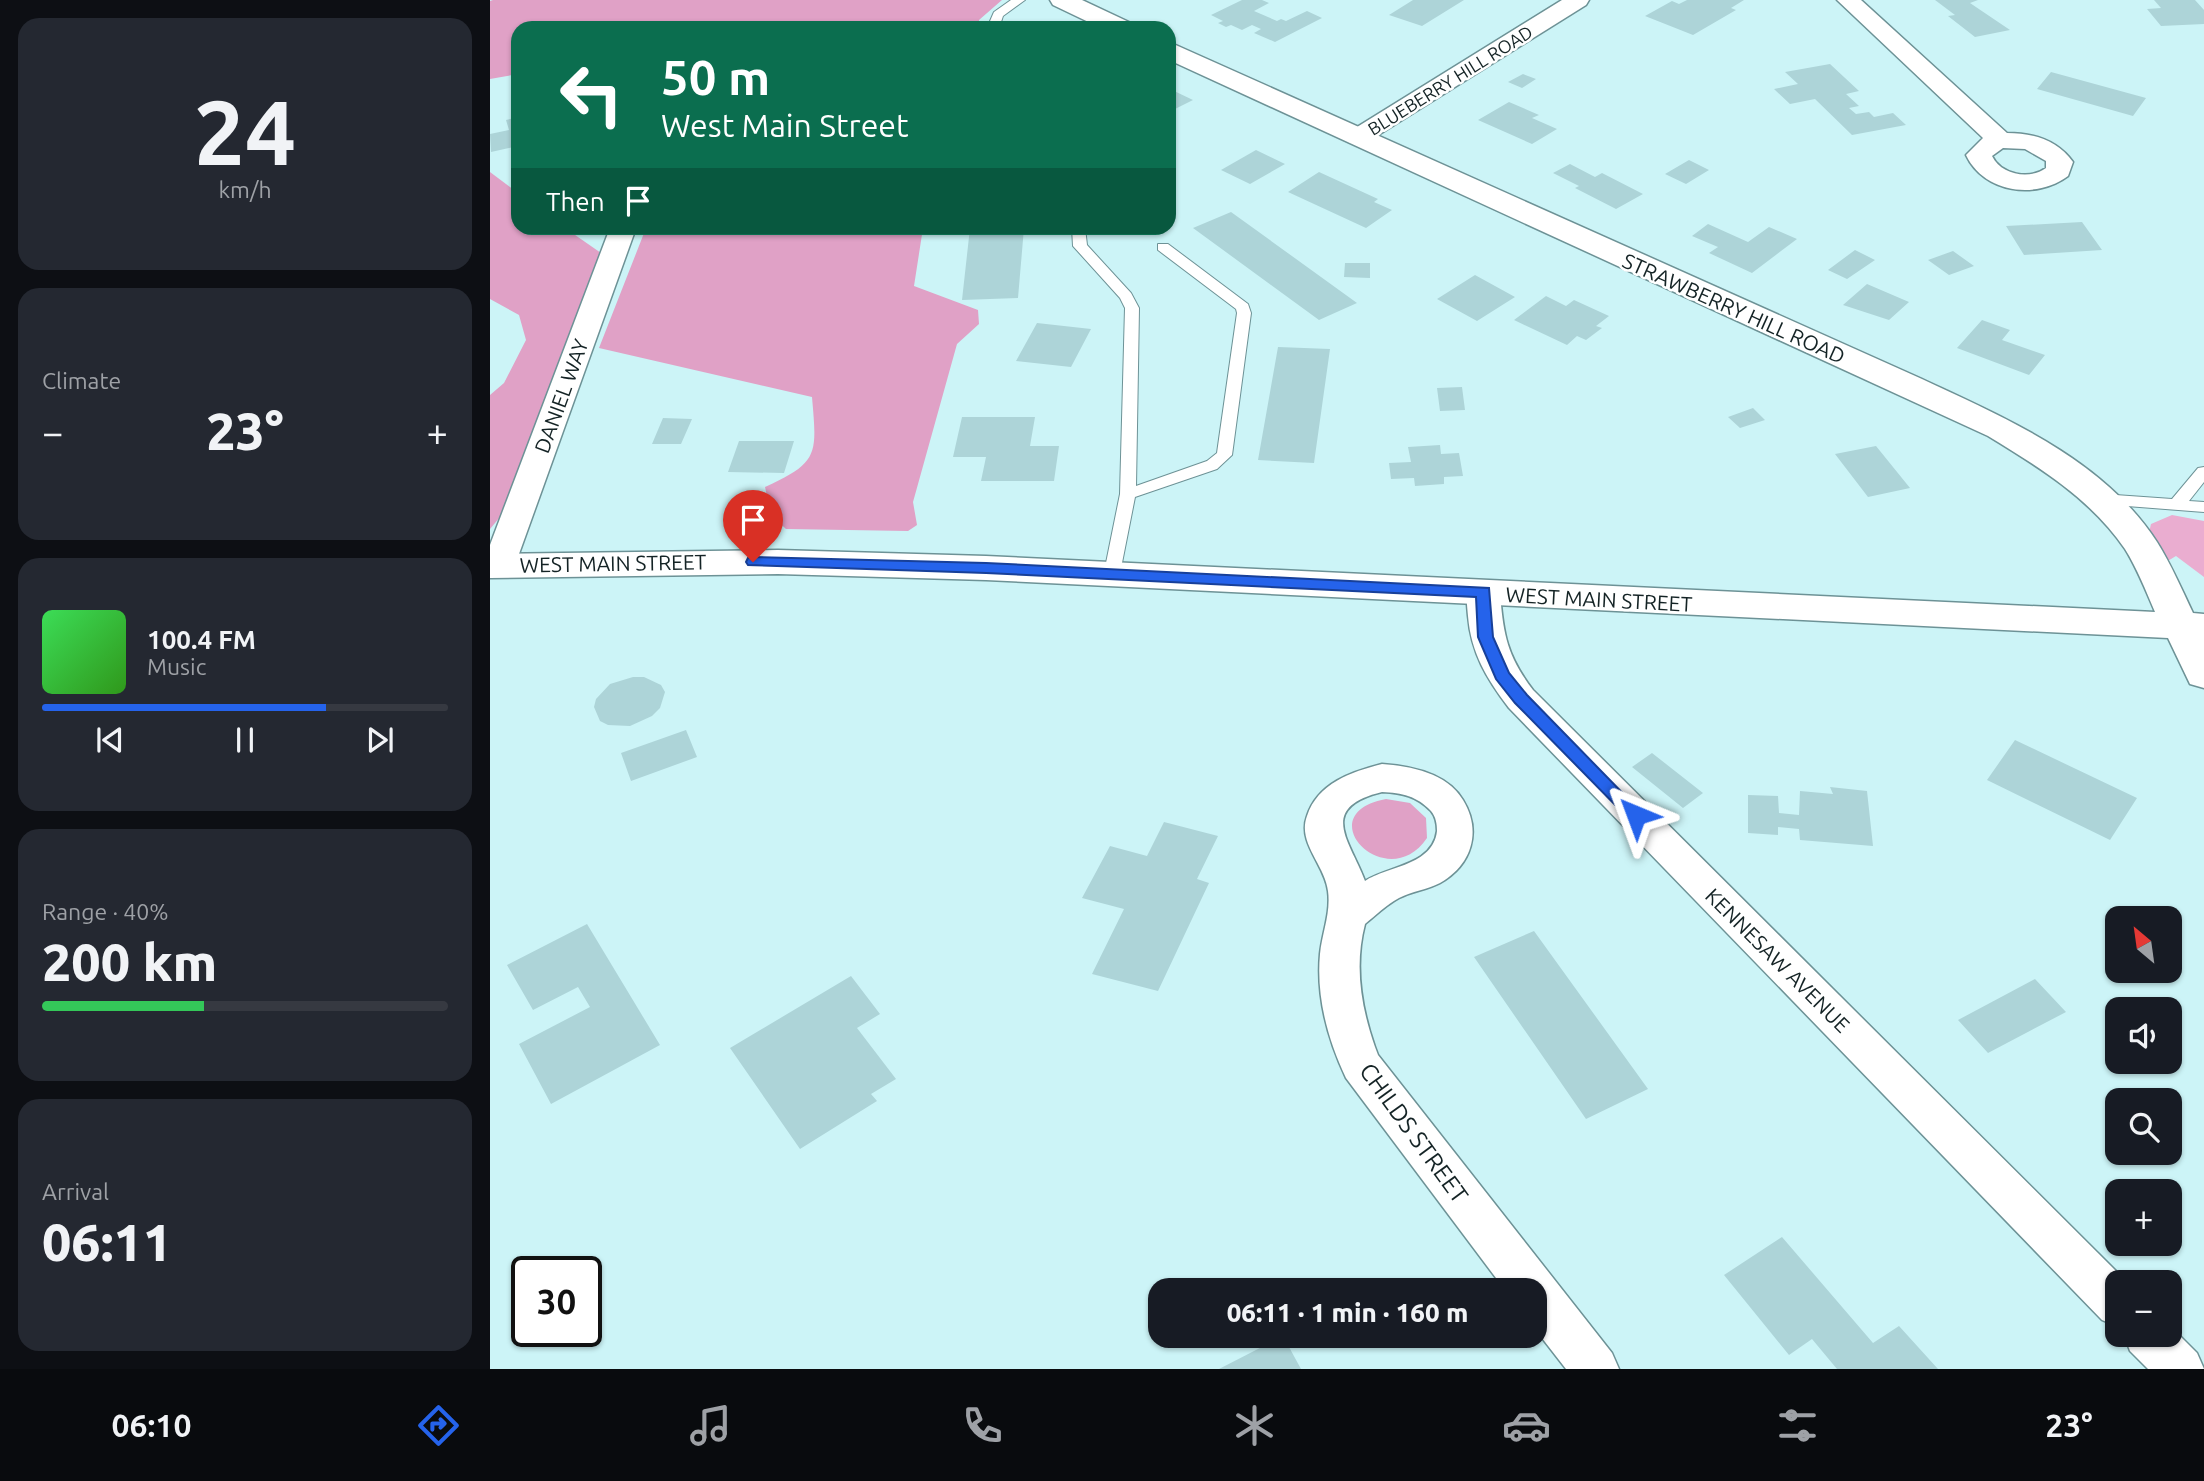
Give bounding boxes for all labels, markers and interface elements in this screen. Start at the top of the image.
street label: BLUEBERRY HILL ROAD [1364,21,1536,139]
icon: left [546,49,637,140]
text: 50 m [661,49,770,104]
text: 24 [194,80,296,182]
text: West Main Street [661,107,909,143]
text: km/h [218,177,272,202]
icon: arrive [619,182,657,220]
text: Then [546,187,605,216]
street label: STRAWBERRY HILL ROAD [1619,248,1849,368]
street label: DANIEL WAY [529,336,593,456]
text: Climate [42,368,121,393]
text: 23° [206,402,284,460]
text: − [42,411,63,453]
text: + [427,411,448,453]
pin [723,490,783,562]
icon: arrive [734,501,772,539]
street label: WEST MAIN STREET [519,549,707,577]
street label: WEST MAIN STREET [1505,582,1693,616]
text: 100.4 FM [147,625,256,654]
text: Music [147,654,206,679]
icon: previous [91,721,129,759]
icon: pause [226,721,264,759]
icon: next [361,721,399,759]
position arrow [1599,778,1673,852]
street label: KENNESAW AVENUE [1701,883,1855,1037]
text: Range · 40% [42,899,169,924]
north arrow [2105,906,2182,984]
map controls [2105,906,2182,1347]
text: 200 km [42,933,217,991]
button: sound [2105,997,2182,1074]
street label: CHILDS STREET [1354,1058,1474,1208]
button: search [2105,1088,2182,1165]
text: Arrival [42,1179,109,1204]
button: + [2105,1179,2182,1256]
text: 06:11 [42,1213,172,1271]
speed limit sign: 30 [511,1256,602,1347]
button: − [2105,1270,2182,1347]
text: 06:11 · 1 min · 160 m [1227,1298,1468,1327]
icon: directions [414,1401,463,1450]
icon: music [686,1401,735,1450]
icon: phone [958,1401,1007,1450]
icon: climate [1230,1401,1279,1450]
icon: car [1502,1401,1551,1450]
icon: filters [1773,1401,1822,1450]
text: 06:10 [111,1407,191,1443]
text: 23° [2045,1407,2093,1443]

